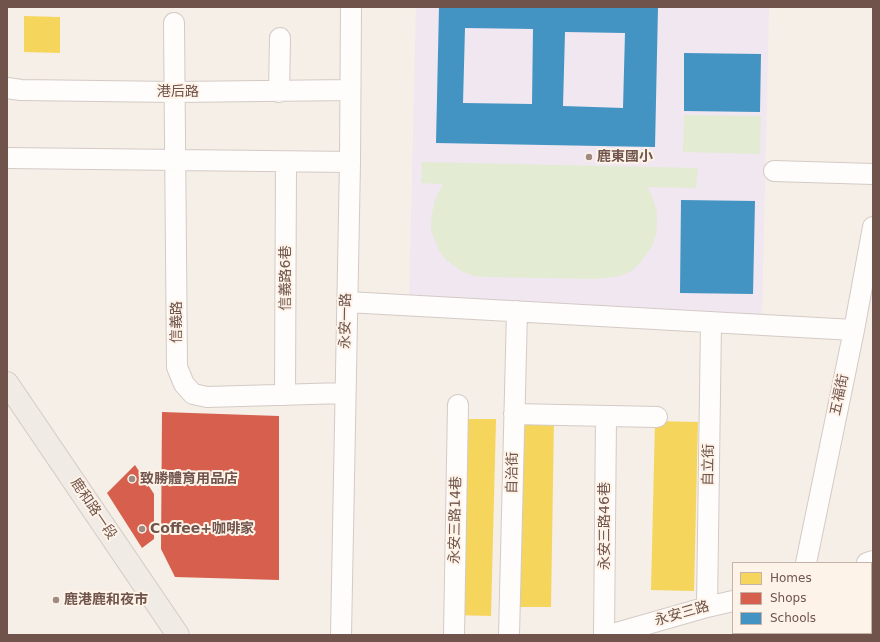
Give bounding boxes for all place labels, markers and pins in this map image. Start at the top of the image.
place label: 鹿東國小 [597,149,653,165]
marker: 鹿東國小 [584,152,594,162]
place label: 致勝體育用品店 [140,471,238,487]
marker: 致勝體育用品店 [127,474,137,484]
place label: Coffee+咖啡家 [150,521,254,537]
marker: Coffee+咖啡家 [137,524,147,534]
place label: 鹿港鹿和夜市 [64,592,148,608]
marker: 鹿港鹿和夜市 [51,595,61,605]

